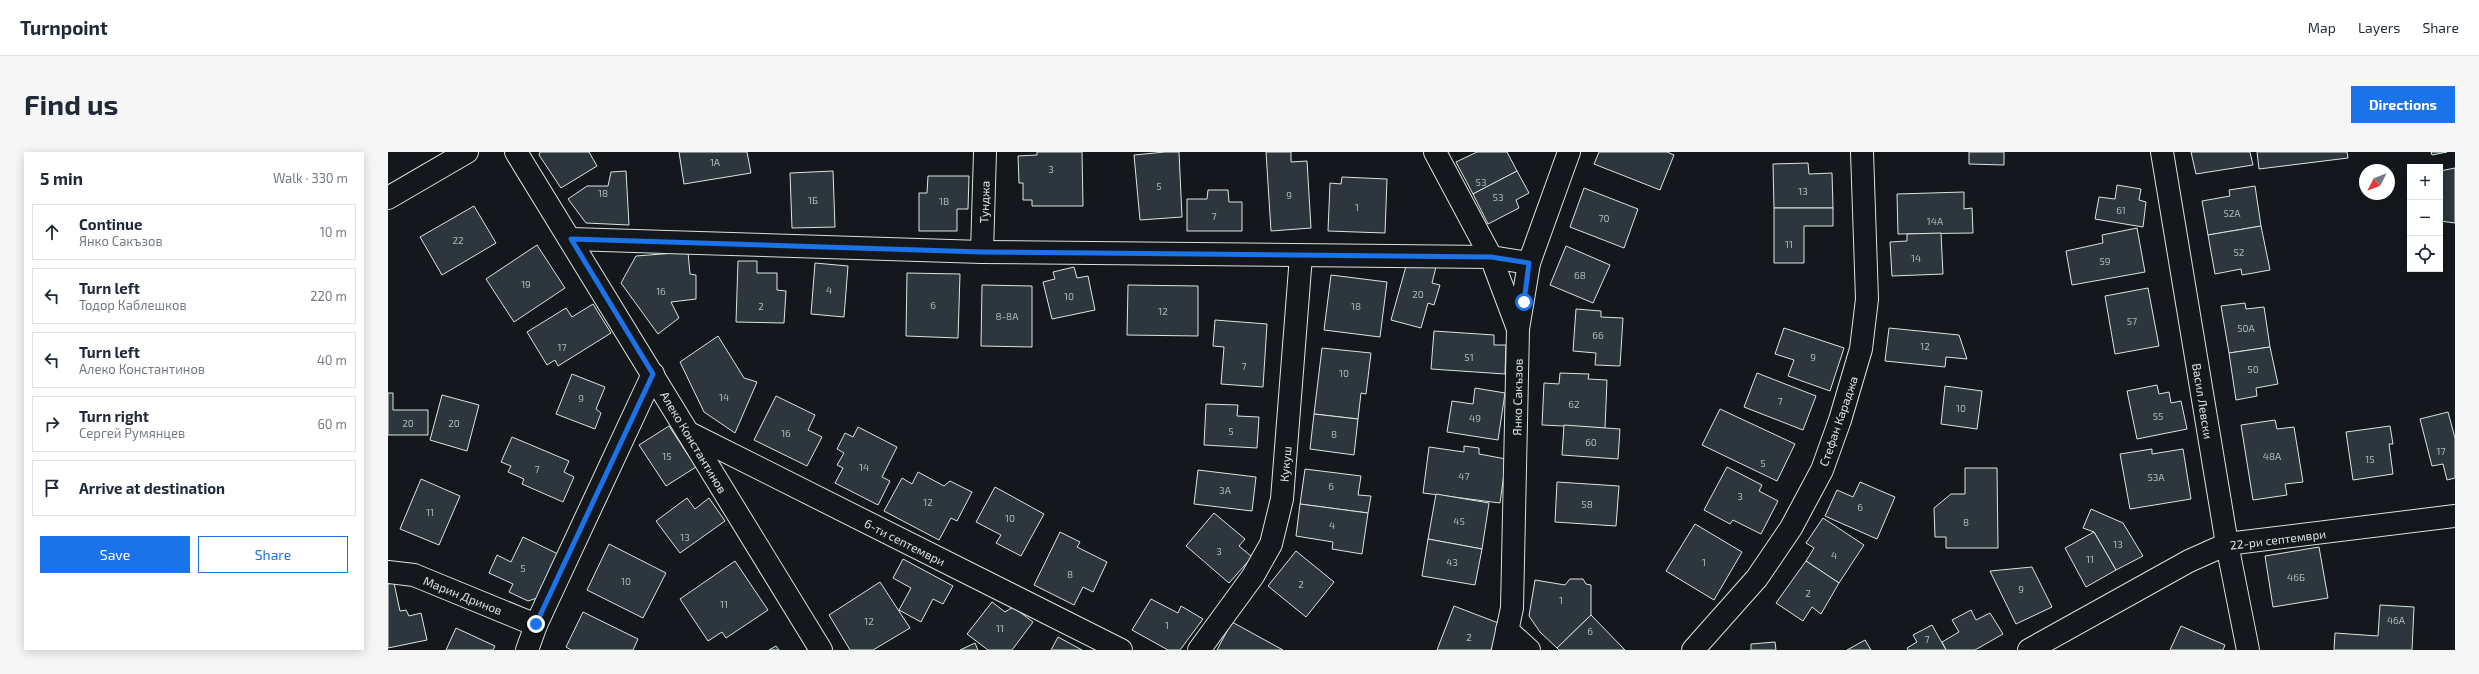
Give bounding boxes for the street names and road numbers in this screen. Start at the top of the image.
street label: Тунджа [976,180,993,224]
street label: Янко Сакъзов [1509,358,1525,436]
street label: Васил Левски [2190,362,2216,440]
street label: Стефан Караджа [1816,374,1860,468]
street label: Алеко Константинов [658,389,730,495]
street label: Кукуш [1276,446,1295,483]
street label: 6-ти септември [862,516,948,568]
street label: 22-ри септември [2229,526,2327,552]
street label: Марин Дринов [422,573,504,617]

